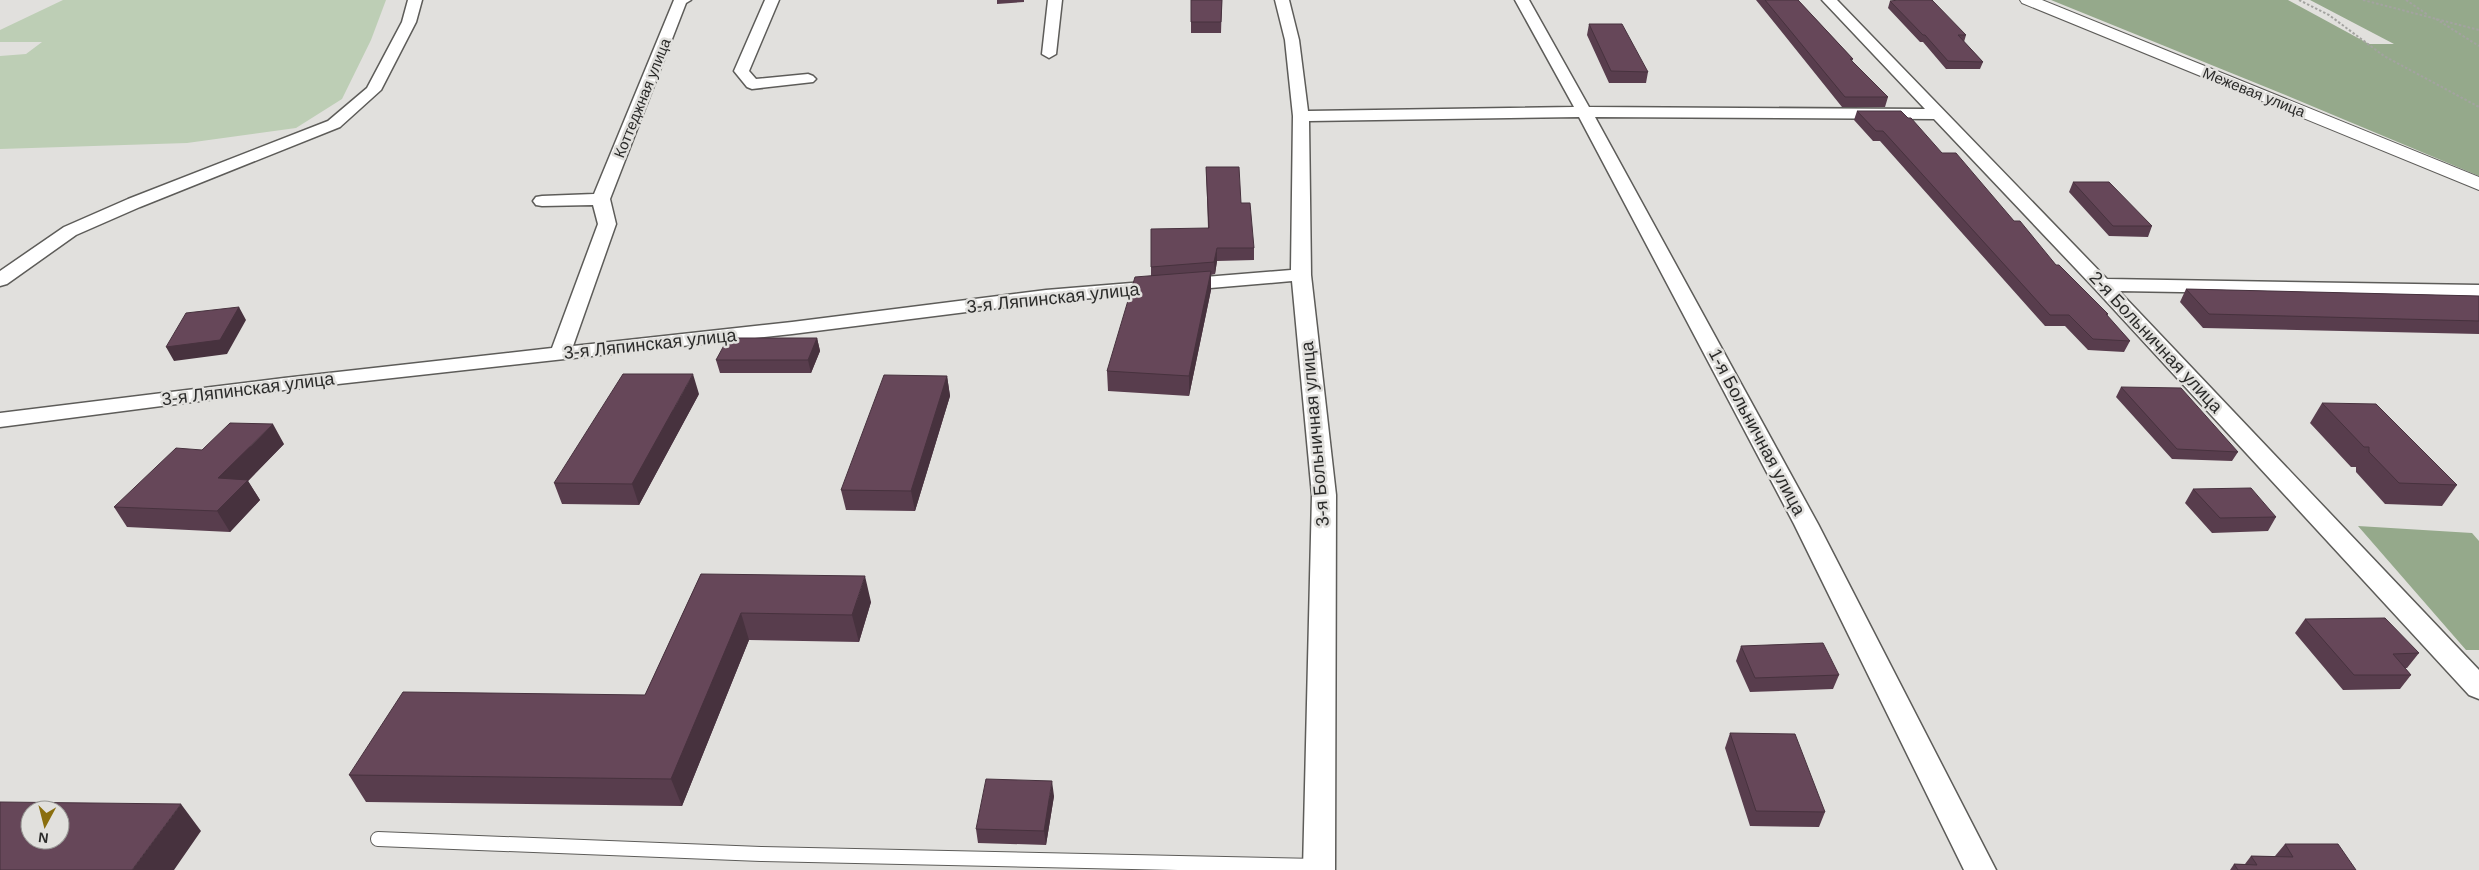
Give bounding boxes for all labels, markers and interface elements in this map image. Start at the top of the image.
street label: Коттеджная улица [610,35,674,160]
street label: Межевая улица [2200,64,2308,121]
street label: 2-я Больничная улица [2085,267,2227,417]
street label: 3-я Ляпинская улица [966,279,1141,317]
street label: 3-я Ляпинская улица [563,325,738,363]
street label: 3-я Больничная улица [1297,340,1333,527]
street label: 1-я Больничная улица [1705,345,1810,520]
street label: 3-я Ляпинская улица [161,368,336,410]
north arrow [20,800,70,850]
text: N [37,829,49,846]

